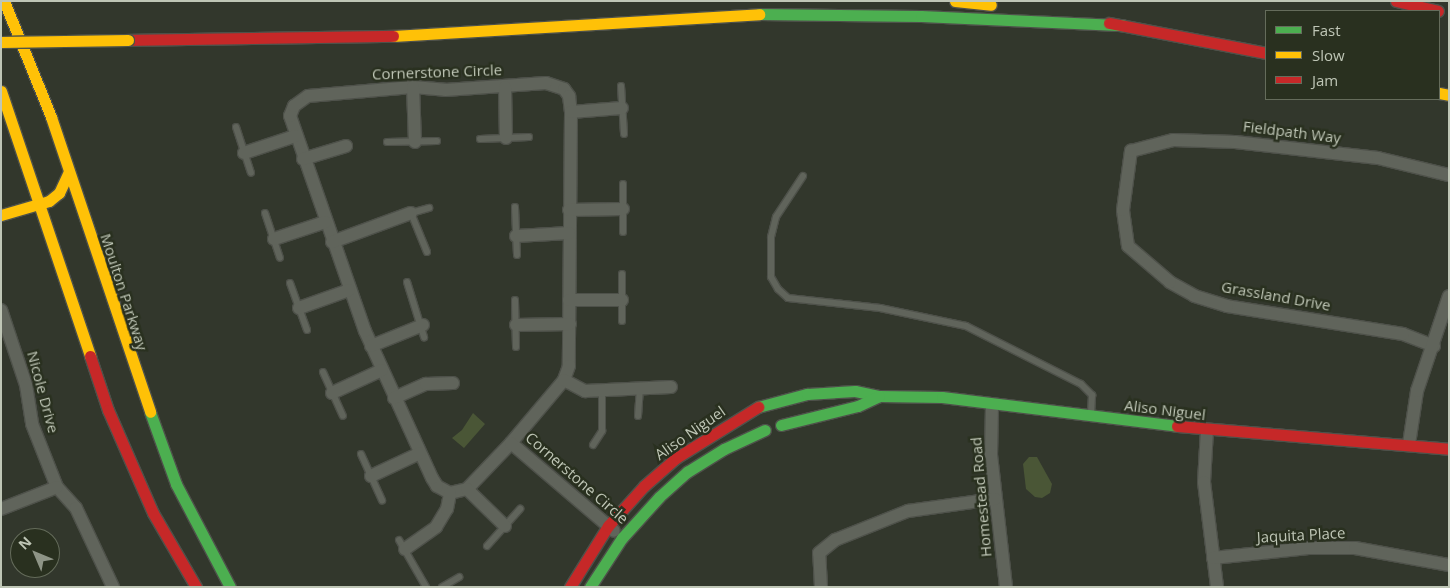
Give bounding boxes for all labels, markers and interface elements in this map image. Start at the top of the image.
legend [1265,10,1440,100]
text: Fast [1312,20,1341,40]
text: Slow [1312,45,1345,65]
street label: Cornerstone Circle [372,61,502,83]
text: Jam [1312,70,1338,90]
street label: Fieldpath Way [1242,117,1342,147]
street label: Moulton Parkway [97,231,151,353]
street label: Grassland Drive [1220,278,1332,314]
street label: Nicole Drive [23,349,63,435]
street label: Aliso Niguel [1123,396,1207,424]
street label: Aliso Niguel [651,402,729,464]
street label: Cornerstone Circle [522,429,632,527]
street label: Homestead Road [967,436,995,558]
street label: Jaquita Place [1256,524,1346,546]
north arrow [10,528,60,578]
text: N [14,532,35,553]

